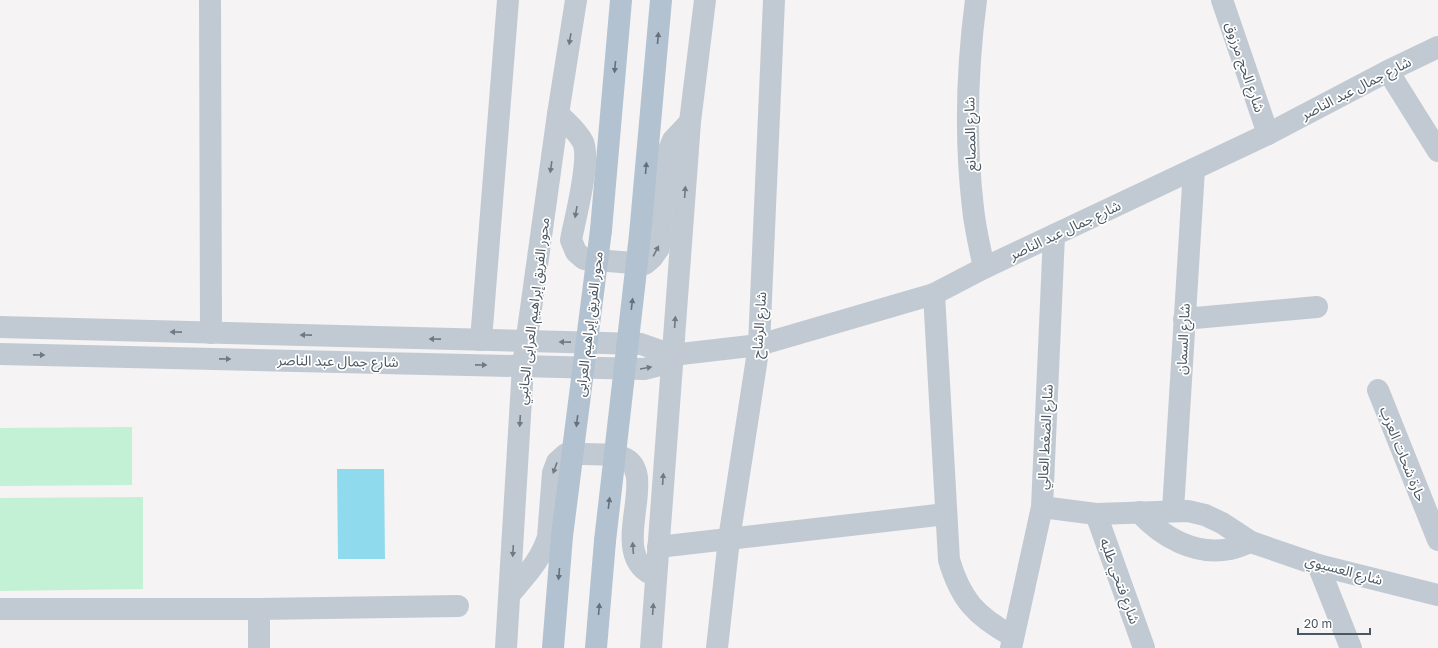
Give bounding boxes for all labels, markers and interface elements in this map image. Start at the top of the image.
street label: شارع الحج مرزوق [1219,19,1269,115]
one-way arrow [567,32,573,45]
one-way arrow [655,32,661,44]
street label: شارع جمال عبد الناصر [1297,52,1415,126]
one-way arrow [612,61,618,73]
street label: شارع المصانع [960,97,982,171]
one-way arrow [548,161,554,173]
one-way arrow [643,162,650,174]
one-way arrow [682,186,688,198]
street label: شارع جمال عبد الناصر [1005,196,1125,266]
one-way arrow [573,206,579,218]
street label: محور الفريق إبراهيم العرابى الجانبي [513,216,556,406]
one-way arrow [652,245,659,257]
street label: محور الفريق إبراهيم العرابى [571,250,609,398]
street label: شارع الرشاح [748,291,772,359]
one-way arrow [629,298,635,310]
street label: شارع السمان [1172,303,1196,375]
one-way arrow [671,316,678,328]
one-way arrow [169,329,182,335]
one-way arrow [299,332,312,338]
one-way arrow [429,335,441,342]
one-way arrow [558,339,571,345]
one-way arrow [33,351,45,358]
street label: شارع جمال عبد الناصر [276,351,399,373]
one-way arrow [219,356,232,362]
one-way arrow [475,362,488,368]
one-way arrow [640,365,652,371]
street label: شارع الضغط العالي [1033,384,1059,490]
street label: حارة شحات العزب [1376,404,1430,504]
one-way arrow [517,415,524,427]
one-way arrow [574,415,580,427]
one-way arrow [551,462,557,474]
one-way arrow [659,473,666,485]
one-way arrow [606,497,613,509]
street label: شارع فتحي طلبه [1094,536,1144,627]
one-way arrow [630,542,637,554]
one-way arrow [510,545,516,558]
street label: شارع العسيوي [1303,551,1385,591]
one-way arrow [556,568,563,580]
one-way arrow [596,603,602,615]
one-way arrow [650,603,657,615]
scale bar [1298,610,1370,636]
text: 20 m [1304,616,1332,631]

